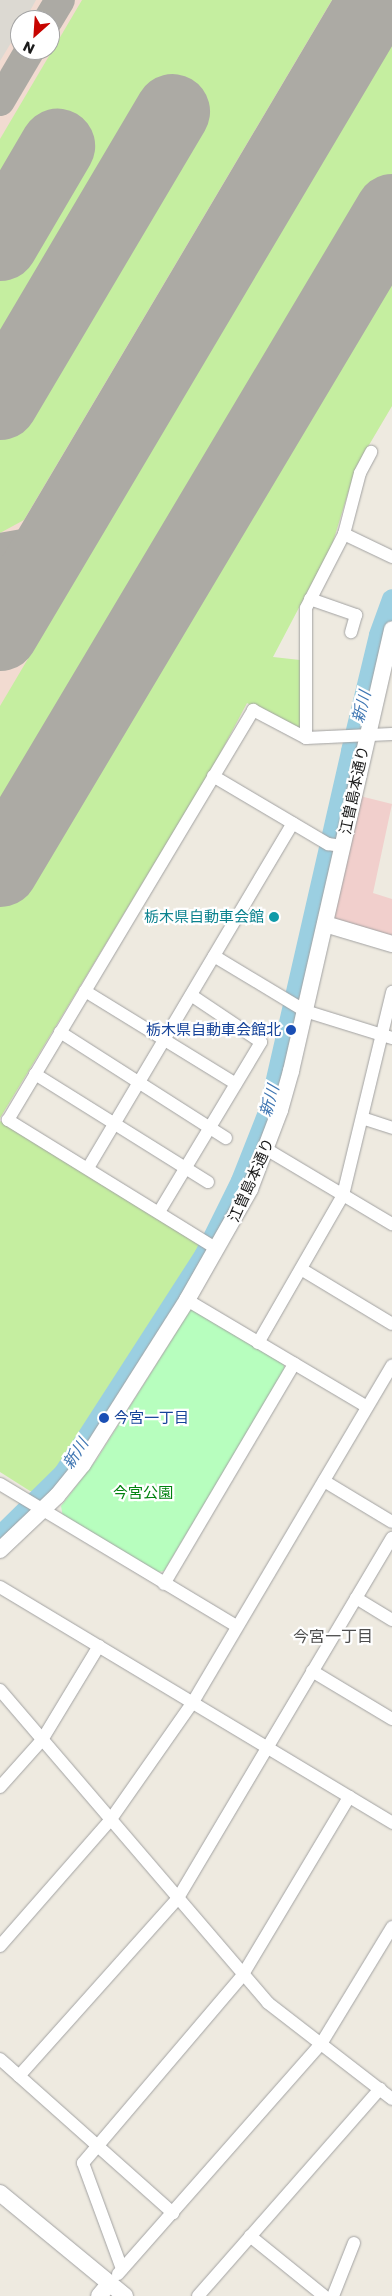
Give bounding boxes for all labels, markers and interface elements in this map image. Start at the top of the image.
north arrow [10,10,60,60]
text: N [20,36,38,59]
water label: 新川 [349,689,375,725]
street label: 江曽島本通り [336,744,372,836]
place label: 栃木県自動車会館 [144,908,264,926]
marker: 栃木県自動車会館 [268,911,280,923]
place label: 栃木県自動車会館北 [146,1021,281,1039]
marker: 栃木県自動車会館北 [285,1024,297,1036]
water label: 新川 [256,1083,284,1119]
street label: 江曽島本通り [224,1135,278,1225]
place label: 今宮一丁目 [114,1409,189,1427]
marker: 今宮一丁目 [98,1412,110,1424]
water label: 新川 [59,1435,93,1473]
park label: 今宮公園 [113,1484,173,1502]
district label: 今宮一丁目 [293,1627,373,1647]

